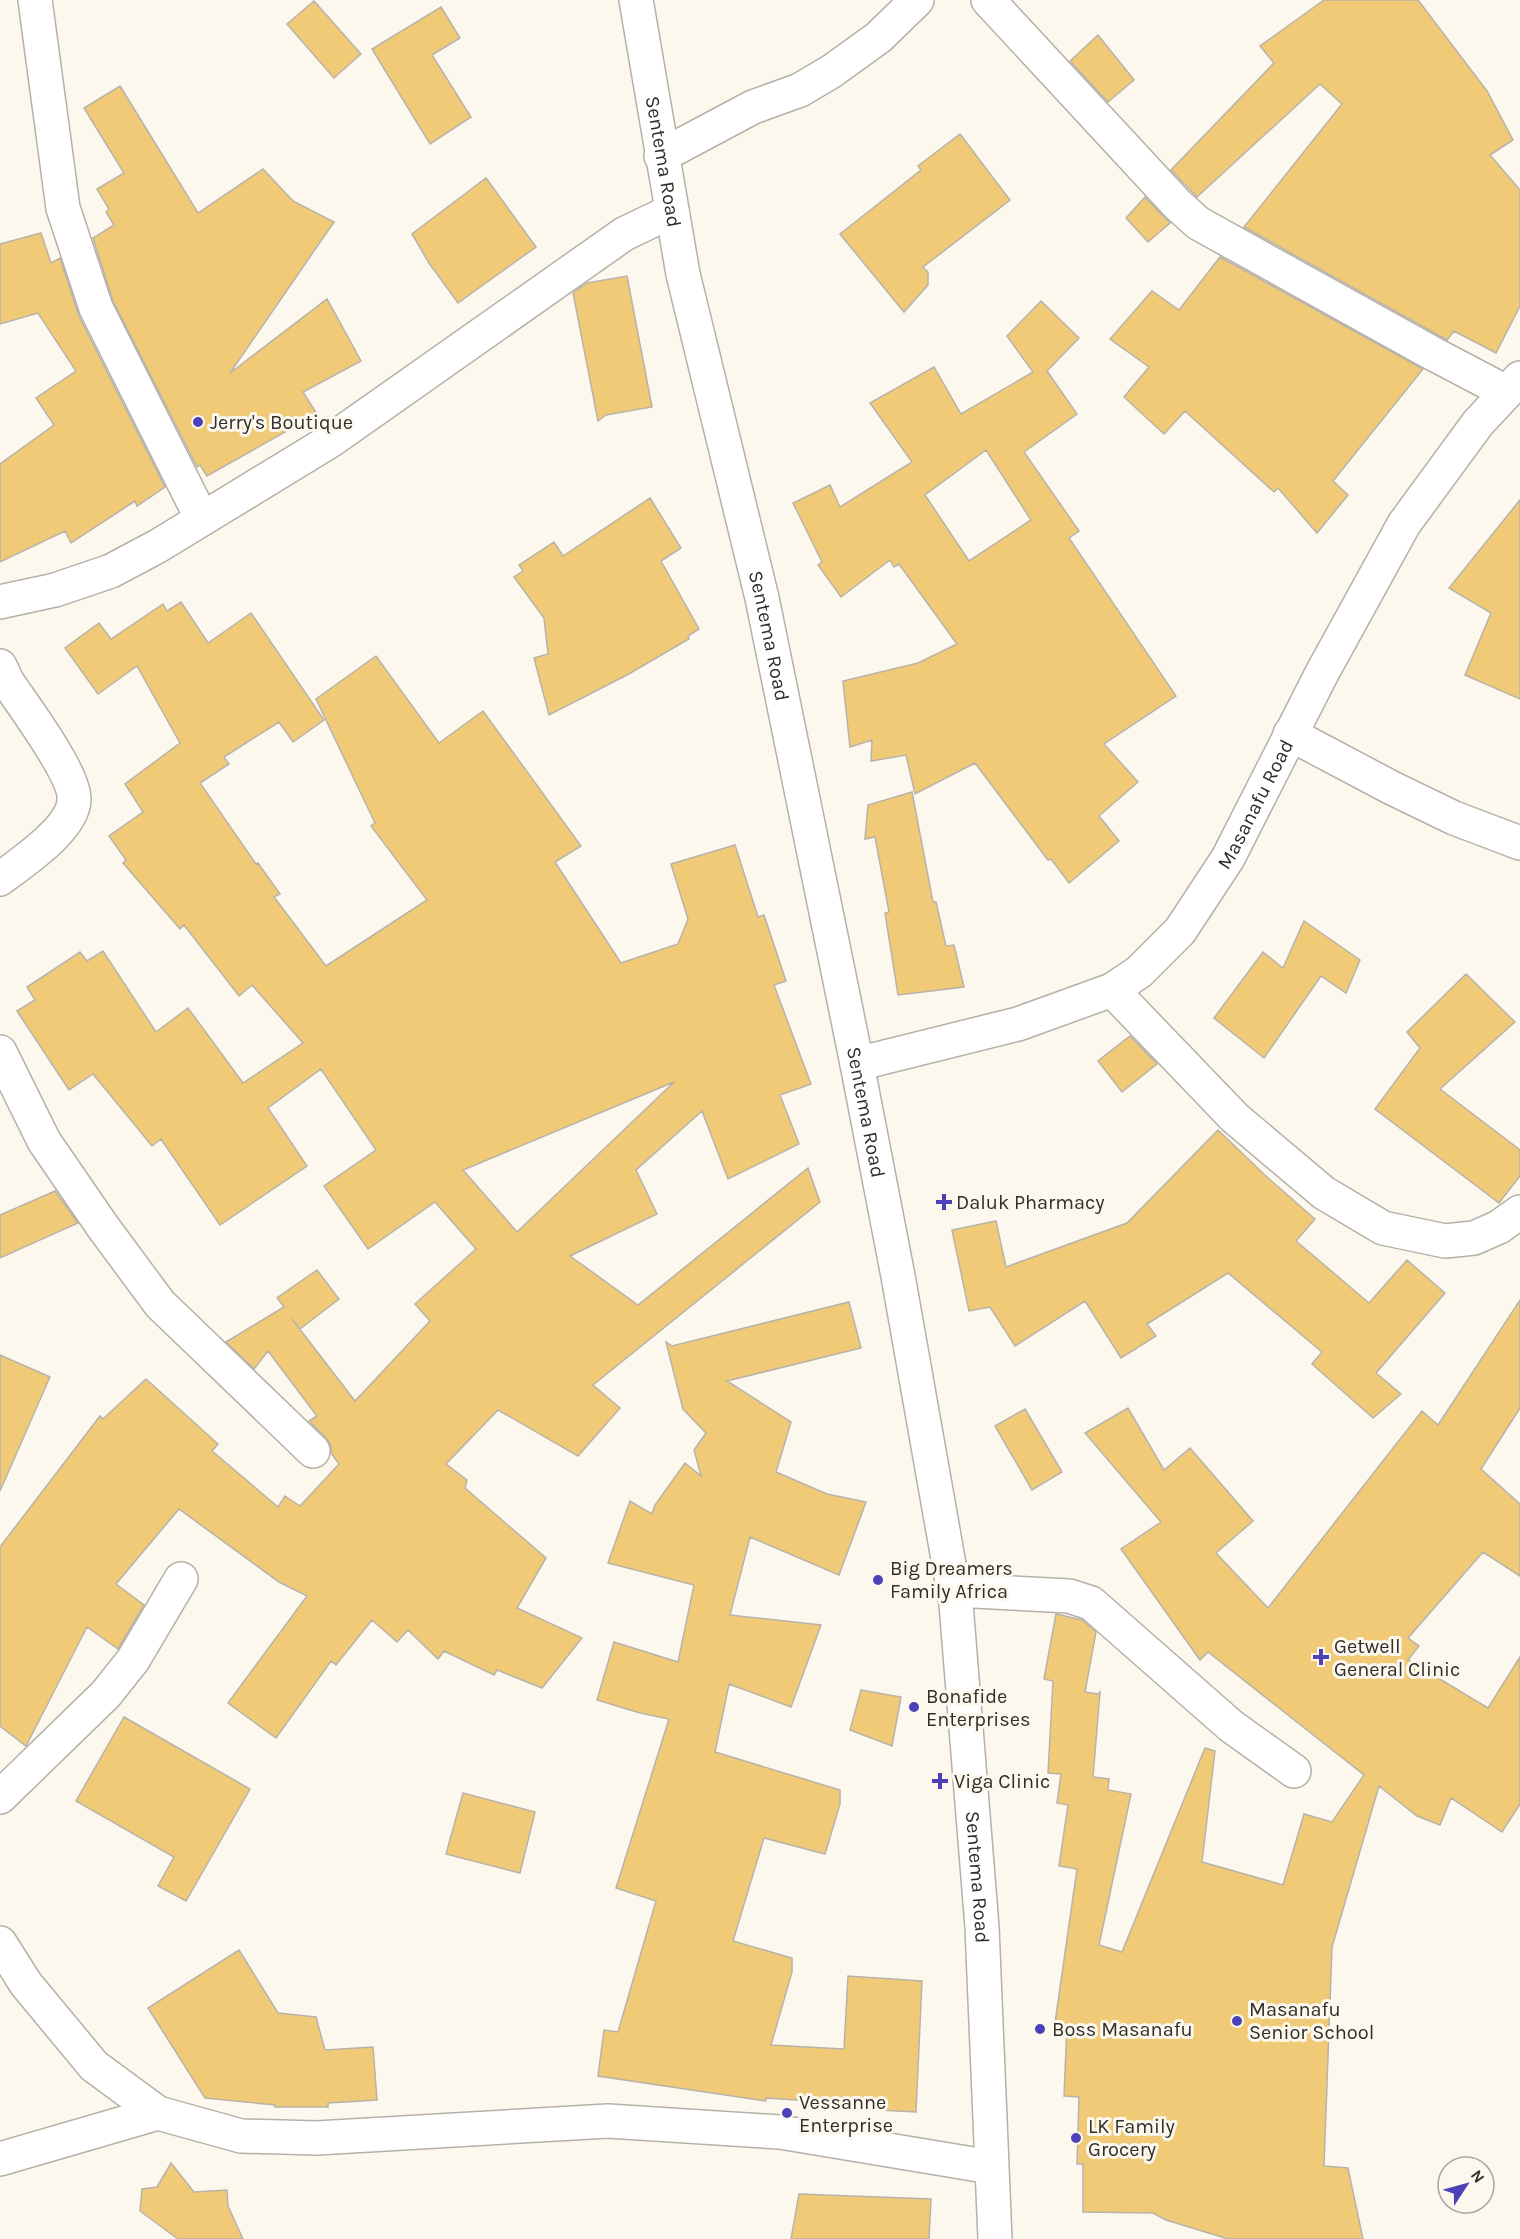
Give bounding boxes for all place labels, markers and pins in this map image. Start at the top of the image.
place label: Jerry's Boutique [210,411,353,434]
marker: Jerry's Boutique [191,415,205,429]
place label: Daluk Pharmacy [956,1191,1105,1214]
marker: Daluk Pharmacy [937,1195,951,1209]
place label: Big Dreamers Family Africa [890,1557,1013,1603]
marker: Big Dreamers Family Africa [871,1573,885,1587]
place label: Getwell General Clinic [1334,1635,1460,1681]
marker: Getwell General Clinic [1312,1648,1330,1666]
place label: Bonafide Enterprises [926,1685,1031,1731]
marker: Bonafide Enterprises [907,1700,921,1714]
place label: Viga Clinic [954,1770,1050,1793]
marker: Viga Clinic [931,1772,949,1790]
place label: Masanafu Senior School [1249,1998,1374,2044]
marker: Masanafu Senior School [1230,2014,1244,2028]
place label: Boss Masanafu [1052,2018,1193,2041]
marker: Boss Masanafu [1033,2022,1047,2036]
place label: Vessanne Enterprise [799,2091,893,2137]
marker: Vessanne Enterprise [780,2106,794,2120]
place label: LK Family Grocery [1088,2115,1175,2161]
marker: LK Family Grocery [1069,2131,1083,2145]

